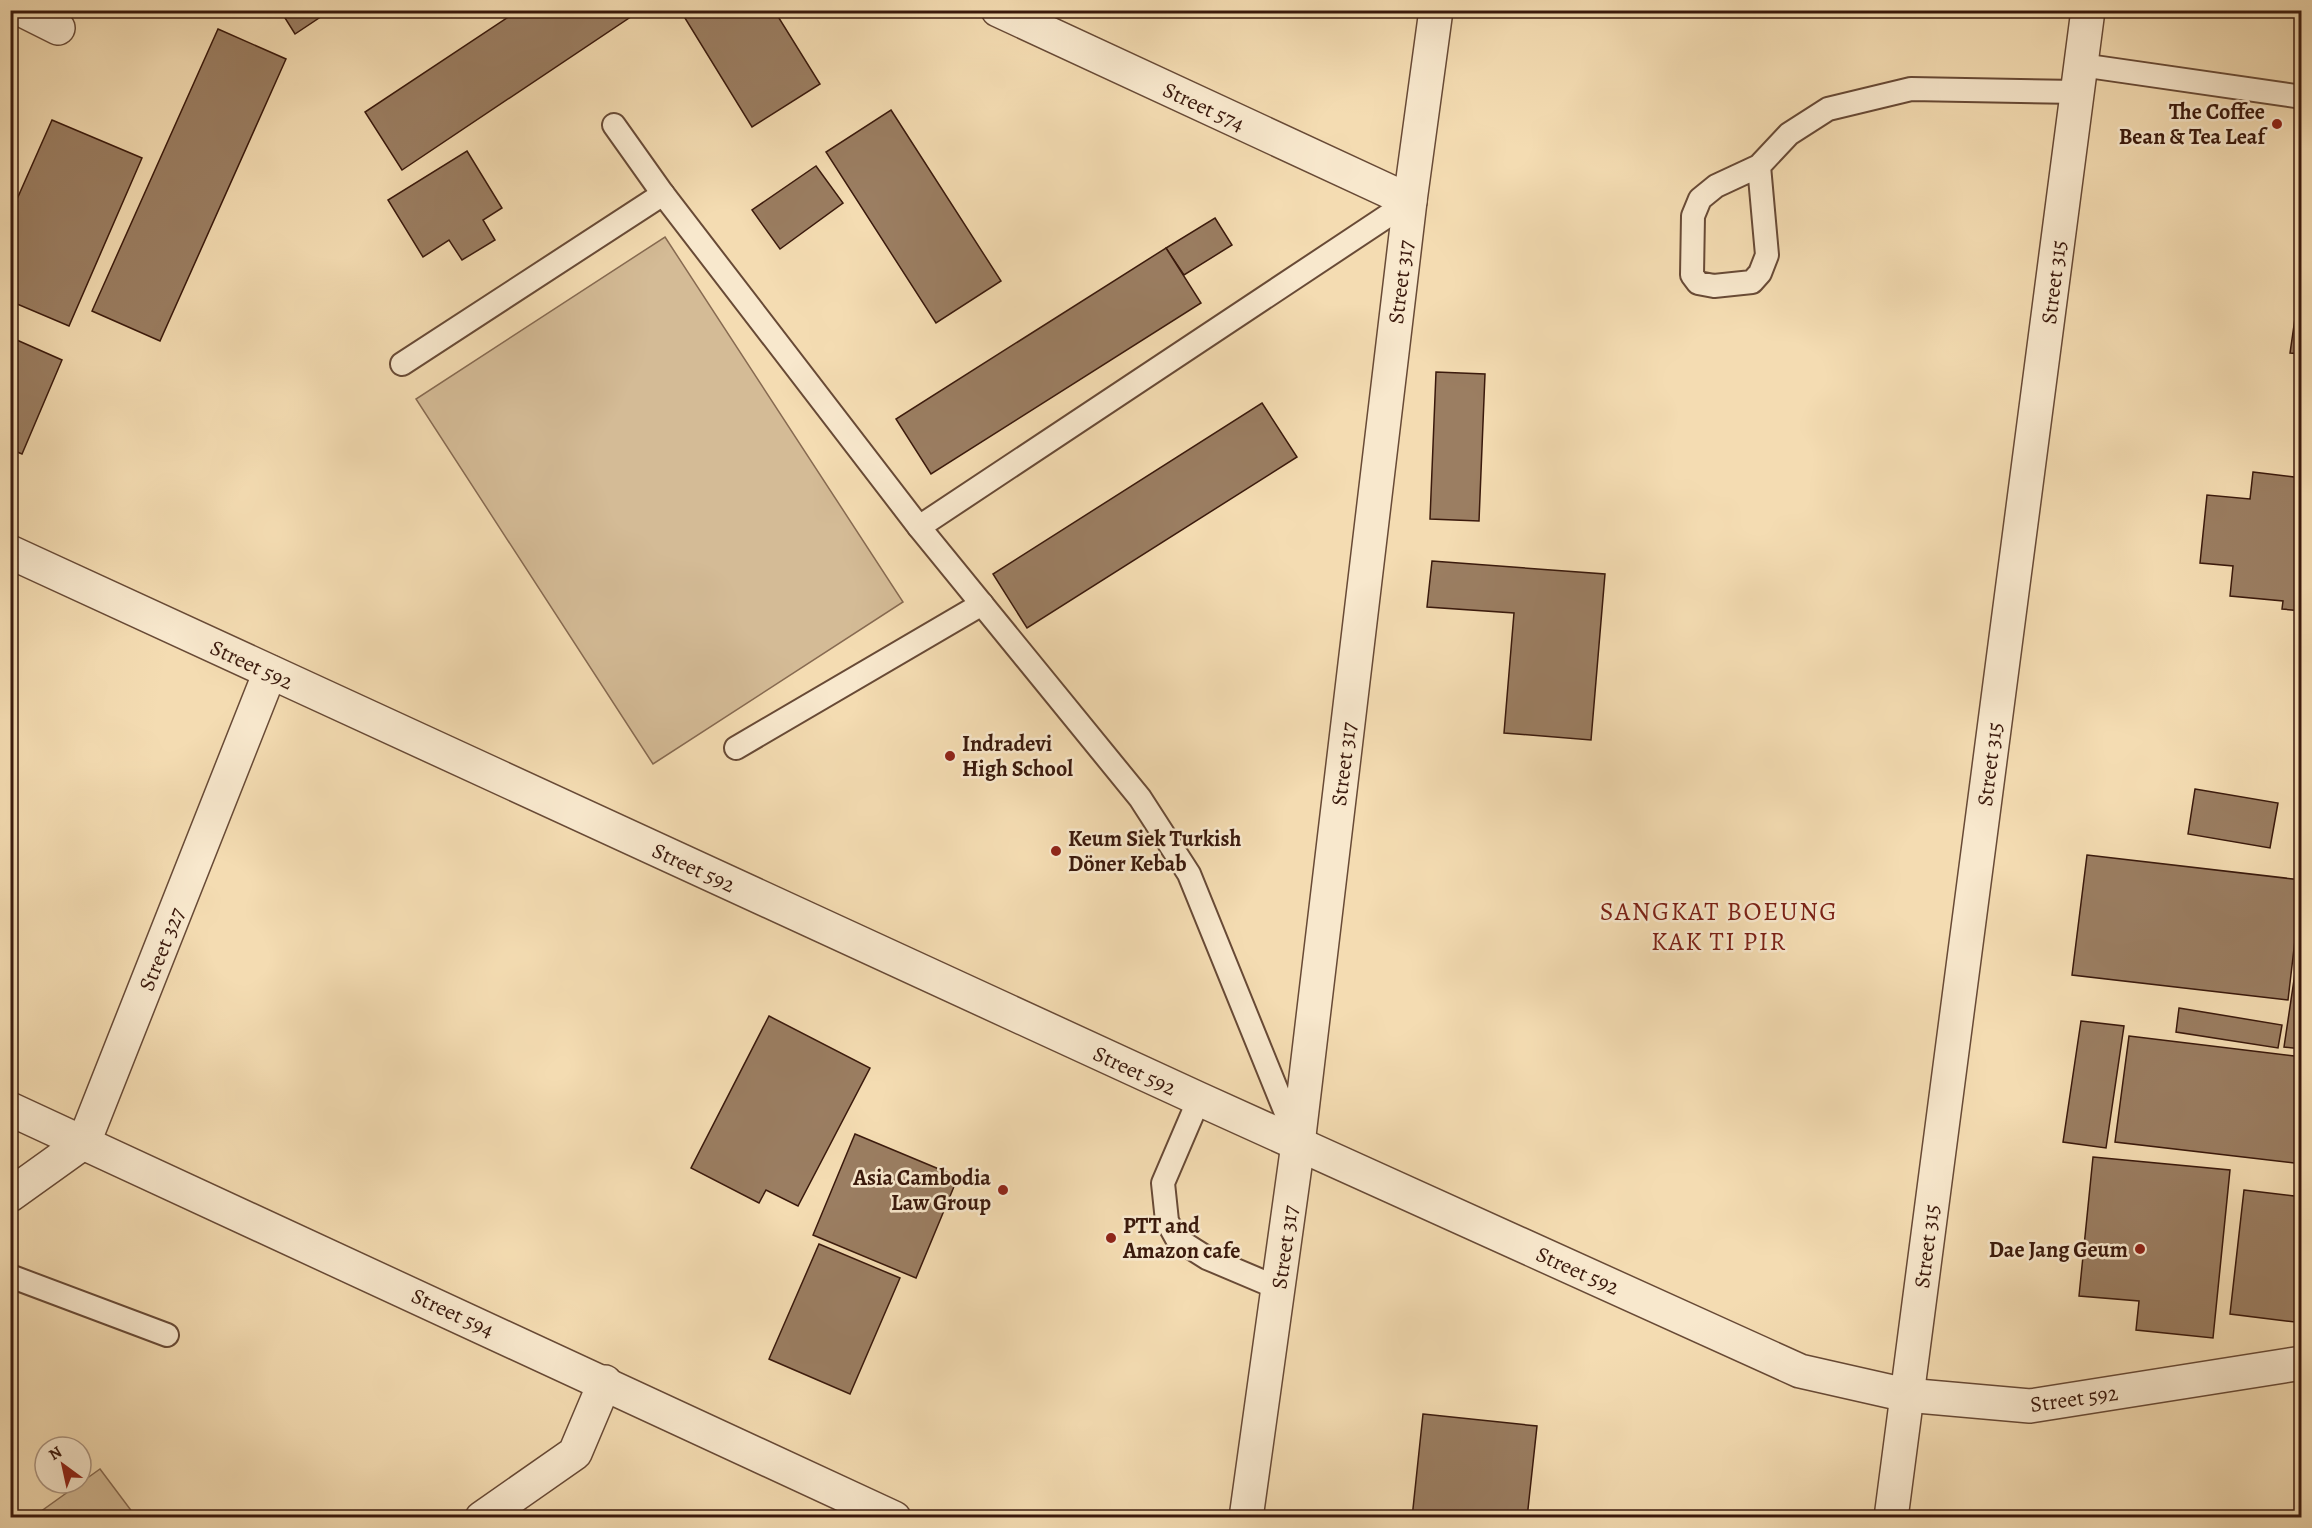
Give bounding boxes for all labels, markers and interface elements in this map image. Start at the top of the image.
street label: Street 574 [1158,75,1249,139]
place label: The Coffee Bean & Tea Leaf [2119,97,2268,152]
marker: The Coffee Bean & Tea Leaf [2270,117,2284,131]
street label: Street 317 [1381,238,1421,326]
street label: Street 315 [2034,238,2074,326]
street label: Street 592 [205,633,298,697]
street label: Street 317 [1324,720,1364,808]
street label: Street 315 [1970,720,2010,808]
place label: Indradevi High School [962,729,1073,784]
marker: Indradevi High School [943,749,957,763]
place label: Keum Siek Turkish Döner Kebab [1068,824,1241,879]
street label: Street 592 [647,836,740,900]
marker: Keum Siek Turkish Döner Kebab [1049,844,1063,858]
district label: SANGKAT BOEUNG KAK TI PIR [1600,894,1838,959]
street label: Street 327 [132,903,192,995]
street label: Street 592 [1088,1039,1181,1103]
place label: Asia Cambodia Law Group [852,1163,991,1218]
marker: Asia Cambodia Law Group [996,1183,1010,1197]
street label: Street 315 [1907,1202,1947,1290]
street label: Street 317 [1264,1203,1306,1291]
place label: PTT and Amazon cafe [1122,1211,1240,1266]
marker: PTT and Amazon cafe [1104,1231,1118,1245]
place label: Dae Jang Geum [1989,1235,2128,1265]
street label: Street 592 [1531,1239,1624,1303]
marker: Dae Jang Geum [2133,1242,2147,1256]
street label: Street 594 [406,1281,499,1345]
street label: Street 592 [2028,1378,2120,1420]
north arrow [33,1435,93,1495]
text: N [44,1441,67,1466]

